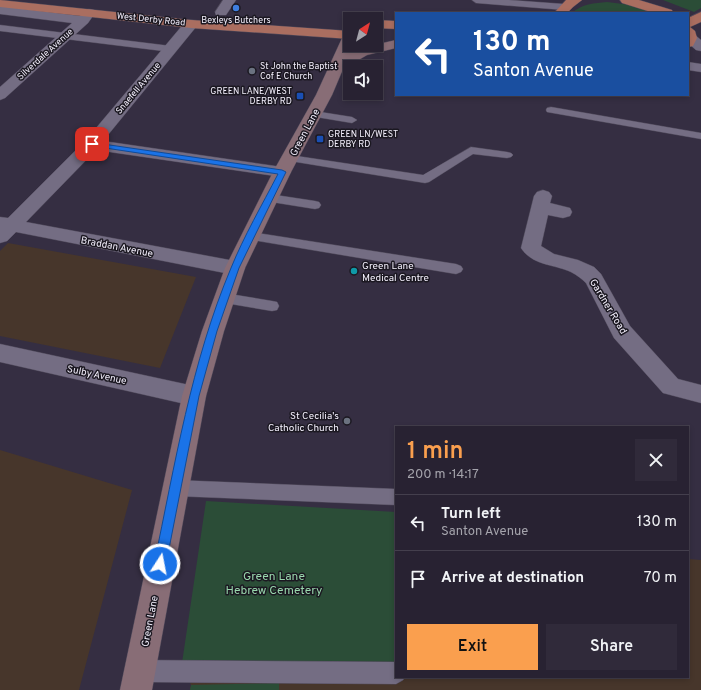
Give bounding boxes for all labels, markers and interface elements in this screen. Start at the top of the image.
marker: Bexleys Butchers [231,3,241,13]
street label: West Derby Road [116,10,186,29]
north arrow [343,12,383,52]
map controls [343,12,383,100]
place label: Bexleys Butchers [201,15,271,26]
text: 130 m [473,25,551,61]
street label: Silverdale Avenue [15,26,76,82]
icon: left [407,28,459,80]
street label: Snaefell Avenue [114,60,163,116]
button: sound [343,60,383,100]
text: Santon Avenue [473,60,594,83]
place label: St John the Baptist Cof E Church [260,61,337,82]
marker: St John the Baptist Cof E Church [247,66,257,76]
place label: GREEN LANE/WEST DERBY RD [210,86,292,107]
marker: GREEN LANE/WEST DERBY RD [295,91,305,101]
street label: Green Lane [287,107,323,159]
pin [75,127,109,161]
place label: GREEN LN/WEST DERBY RD [328,129,398,150]
icon: arrive [81,133,103,155]
marker: GREEN LN/WEST DERBY RD [315,134,325,144]
street label: Braddan Avenue [79,234,154,261]
place label: Green Lane Medical Centre [362,260,429,285]
marker: Green Lane Medical Centre [349,266,359,276]
street label: Gardner Road [586,277,629,337]
street label: Sulby Avenue [66,363,128,388]
place label: St Cecilia's Catholic Church [268,410,339,435]
marker: St Cecilia's Catholic Church [342,416,352,426]
text: 1 min [407,437,464,467]
button: close [635,439,677,481]
text: 200 m · 14:17 [407,467,479,483]
text: Turn left [441,505,501,524]
icon: left [407,512,429,534]
text: 130 m [637,513,677,532]
text: Santon Avenue [441,524,528,540]
position arrow [139,543,181,585]
icon: arrive [407,568,429,590]
park label: Green Lane Hebrew Cemetery [226,569,322,599]
text: Arrive at destination [441,569,584,588]
text: 70 m [644,569,677,588]
street label: Green Lane [139,595,162,648]
button: Exit [407,624,538,670]
button: Share [546,624,677,670]

